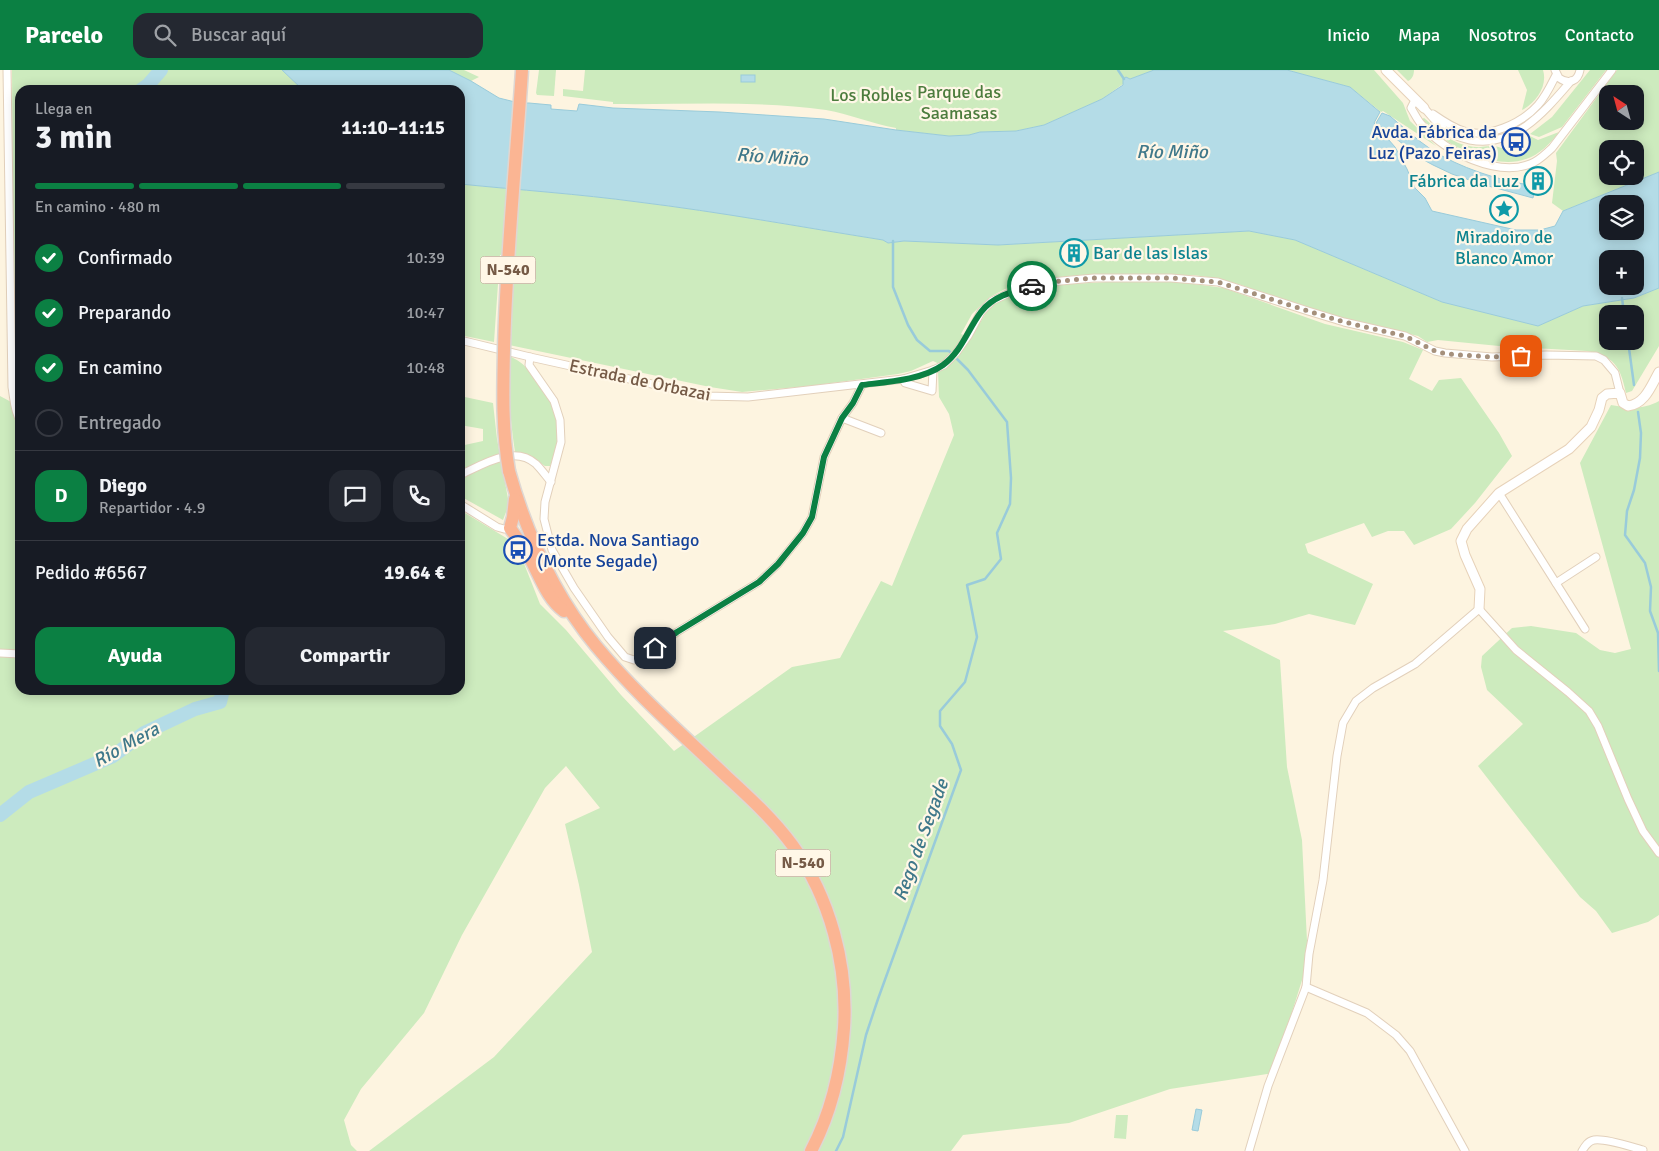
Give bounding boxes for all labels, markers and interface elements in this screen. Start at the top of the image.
search box [133,13,483,58]
text: Parcelo [25,20,103,50]
icon: search [151,21,179,49]
text: Buscar aquí [191,23,286,47]
text: Inicio [1327,24,1370,46]
text: Mapa [1398,24,1440,46]
text: Nosotros [1468,24,1537,46]
text: Contacto [1565,24,1634,46]
park label: Parque das Saamasas [917,81,1001,124]
park label: Los Robles [830,84,912,106]
north arrow [1599,85,1644,130]
map controls [1599,85,1644,350]
text: Llega en [35,99,93,119]
text: 11:10–11:15 [341,116,445,140]
text: 3 min [35,118,112,157]
place label: Avda. Fábrica da Luz (Pazo Feiras) [1368,121,1497,164]
bus stop icon: Avda. Fábrica da Luz (Pazo Feiras) [1501,127,1531,157]
water label: Río Miño [1136,140,1209,164]
button: locate [1599,140,1644,185]
water label: Río Miño [736,143,810,172]
building icon: Fábrica da Luz [1523,166,1553,196]
place label: Fábrica da Luz [1409,170,1519,192]
place icon: Miradoiro de Blanco Amor [1489,194,1519,224]
button: layers [1599,195,1644,240]
text: En camino · 480 m [35,197,160,217]
place label: Miradoiro de Blanco Amor [1455,226,1553,269]
building icon: Bar de las Islas [1059,238,1089,268]
place label: Bar de las Islas [1093,242,1208,264]
icon: check [35,244,63,272]
text: Confirmado [78,246,172,270]
text: 10:39 [406,248,445,268]
button: + [1599,250,1644,295]
road number: N-540 [480,256,536,284]
courier [1007,261,1057,311]
icon: car [1018,272,1046,300]
icon: check [35,299,63,327]
text: Preparando [78,301,171,325]
text: 10:47 [406,303,445,323]
button: − [1599,305,1644,350]
pin [1500,335,1542,377]
icon: bag [1507,342,1535,370]
icon: check [35,354,63,382]
street label: Estrada de Orbazai [567,354,713,406]
text: En camino [78,356,162,380]
text: 10:48 [406,358,445,378]
text: Entregado [78,411,161,435]
button: chat [329,470,381,522]
button: phone [393,470,445,522]
text: Diego [99,474,147,498]
text: D [55,484,67,508]
text: Repartidor · 4.9 [99,498,205,518]
place label: Estda. Nova Santiago (Monte Segade) [537,529,699,572]
bus stop icon: Estda. Nova Santiago (Monte Segade) [503,535,533,565]
text: Pedido #6567 [35,561,147,585]
text: 19.64 € [384,561,445,585]
button: Ayuda [35,627,235,685]
button: Compartir [245,627,445,685]
pin [634,627,676,669]
icon: home [641,634,669,662]
water label: Río Mera [89,716,164,773]
water label: Rego de Segade [888,774,955,904]
road number: N-540 [776,850,830,876]

